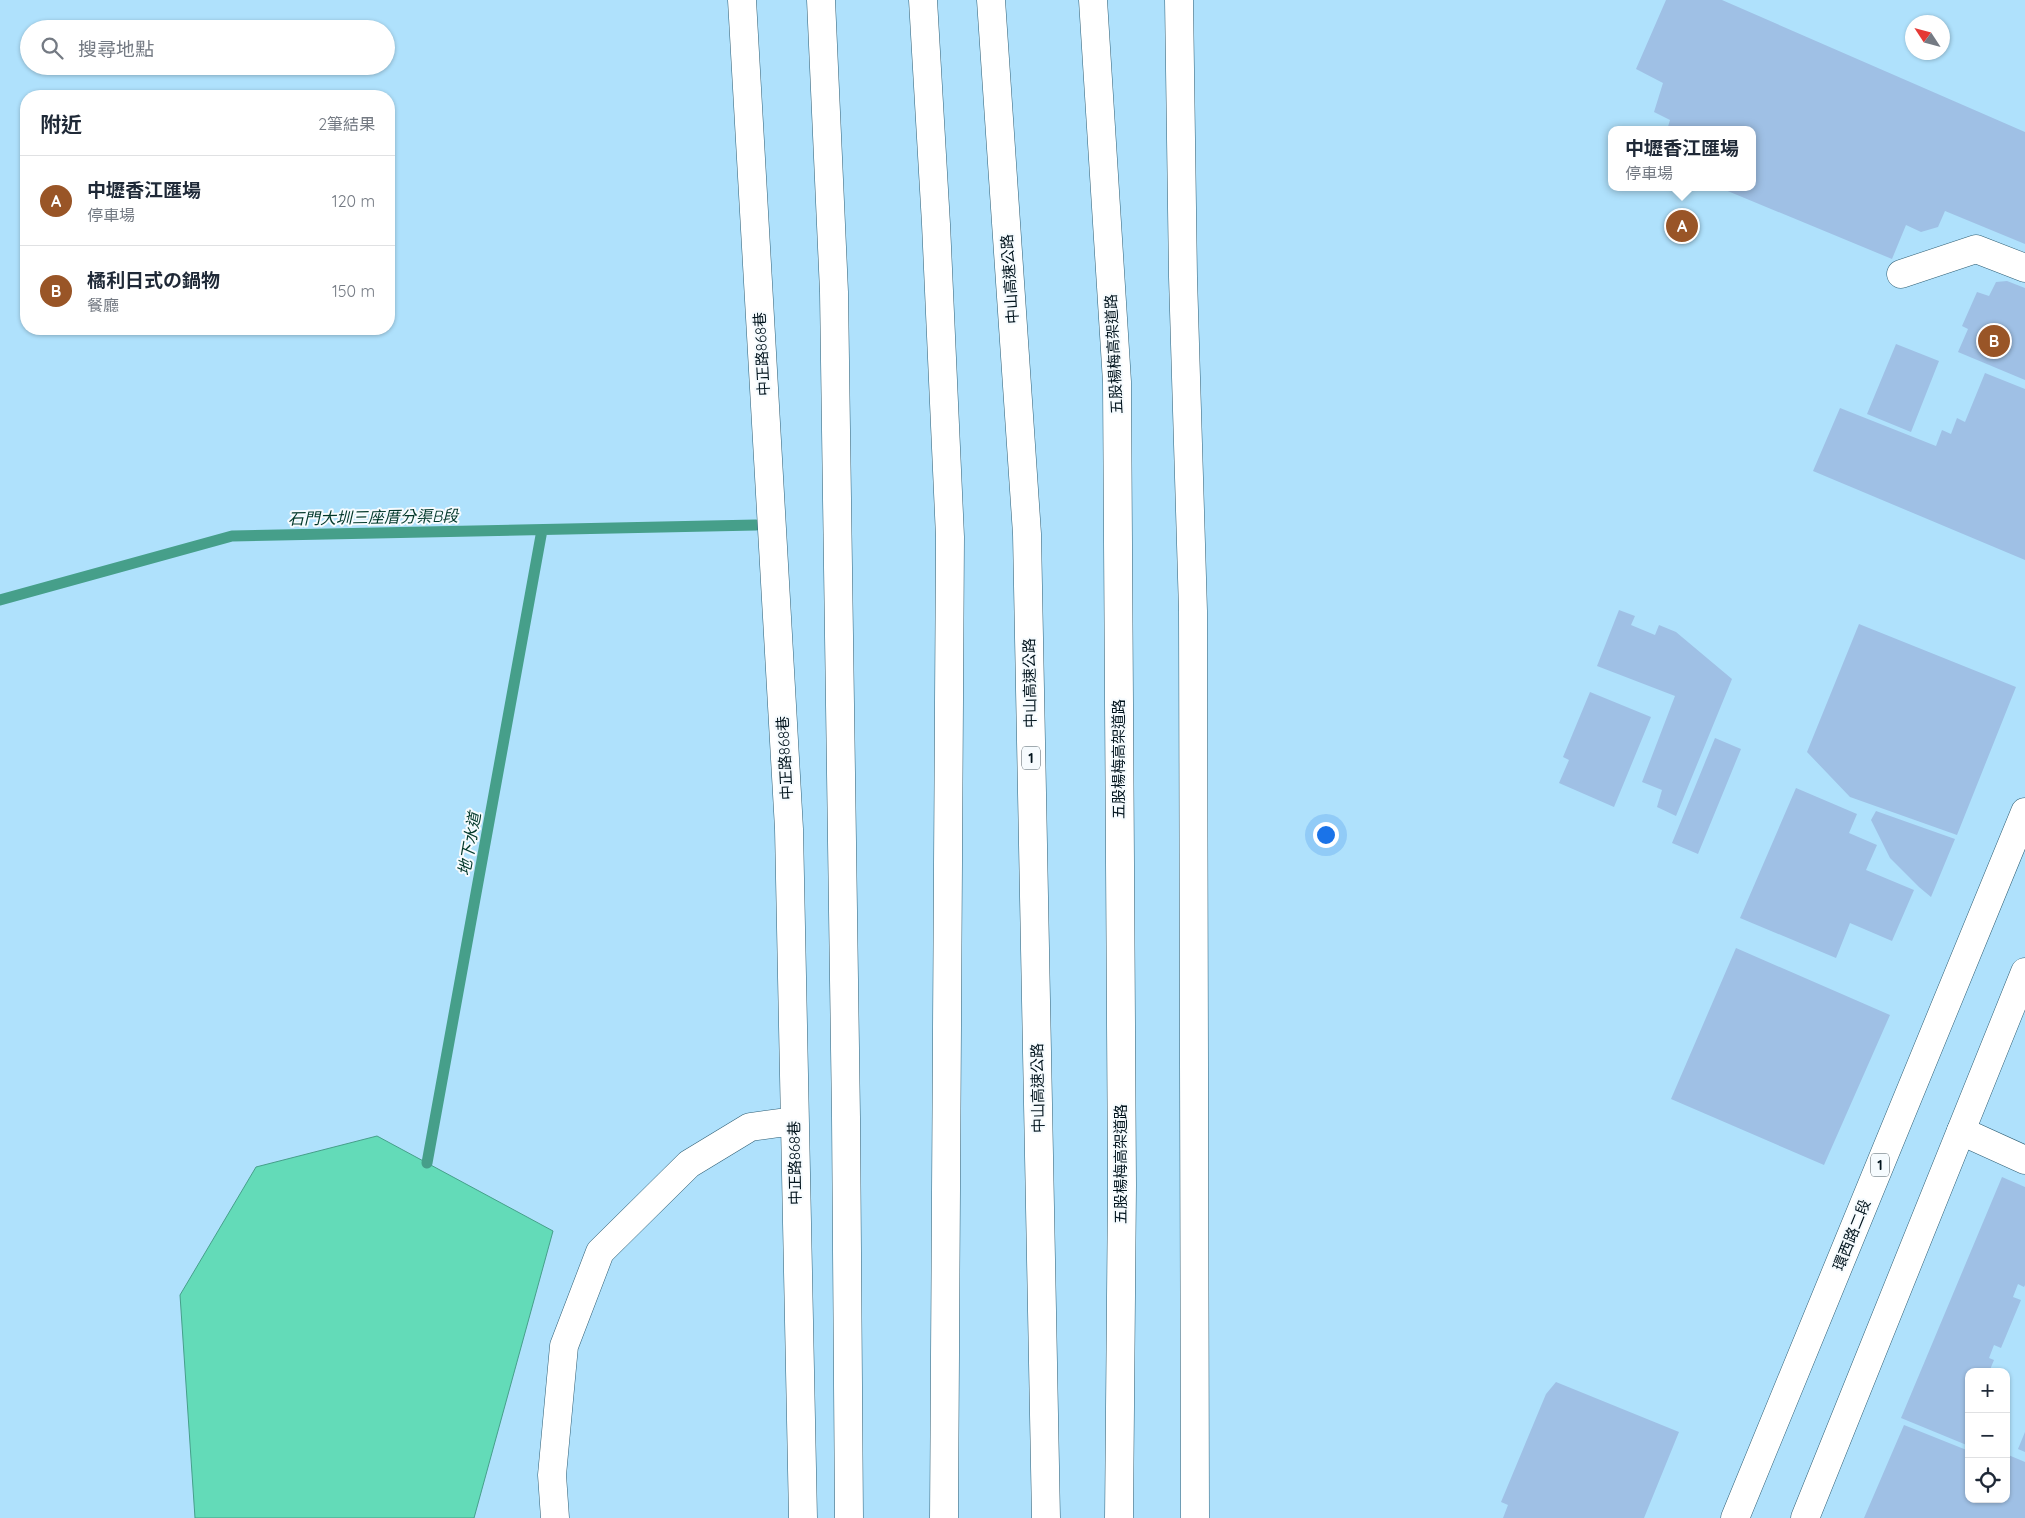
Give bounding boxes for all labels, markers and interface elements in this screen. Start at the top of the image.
north arrow [1905,15,1950,60]
search box [20,20,395,75]
icon: search [38,34,66,62]
text: 搜尋地點 [78,37,154,61]
text: 附近 [40,111,82,137]
text: 2筆結果 [318,114,375,134]
popup [1608,126,1756,191]
text: 中壢香江匯場 [1625,136,1739,160]
text: 停車場 [1625,163,1673,183]
text: 中壢香江匯場 [87,178,201,202]
text: A [51,191,61,211]
text: 120 m [332,191,375,211]
text: 停車場 [87,205,135,225]
pin: A [1666,207,1698,245]
street label: 中山高速公路 [997,233,1022,325]
text: 橘利日式の鍋物 [87,268,220,292]
text: B [51,281,61,301]
text: 150 m [332,281,375,301]
street label: 五股楊梅高架道路 [1101,294,1126,414]
text: 餐廳 [87,295,119,315]
street label: 中正路868巷 [750,311,773,397]
pin: B [1978,322,2010,360]
water label: 石門大圳三座厝分渠B段 [288,505,460,528]
street label: 中山高速公路 [1019,638,1040,728]
street label: 五股楊梅高架道路 [1109,699,1128,819]
street label: 中正路868巷 [773,715,796,801]
road number: 1 [1022,746,1040,770]
water label: 地下水道 [454,809,485,877]
your location [1313,822,1339,848]
street label: 中山高速公路 [1027,1043,1048,1133]
street label: 五股楊梅高架道路 [1111,1104,1130,1224]
street label: 中正路868巷 [784,1121,805,1205]
road number: 1 [1871,1154,1889,1176]
street label: 環西路二段 [1829,1196,1874,1273]
map controls [1965,1368,2010,1503]
button: + [1965,1368,2010,1413]
button: − [1965,1413,2010,1458]
button: locate [1965,1458,2010,1503]

